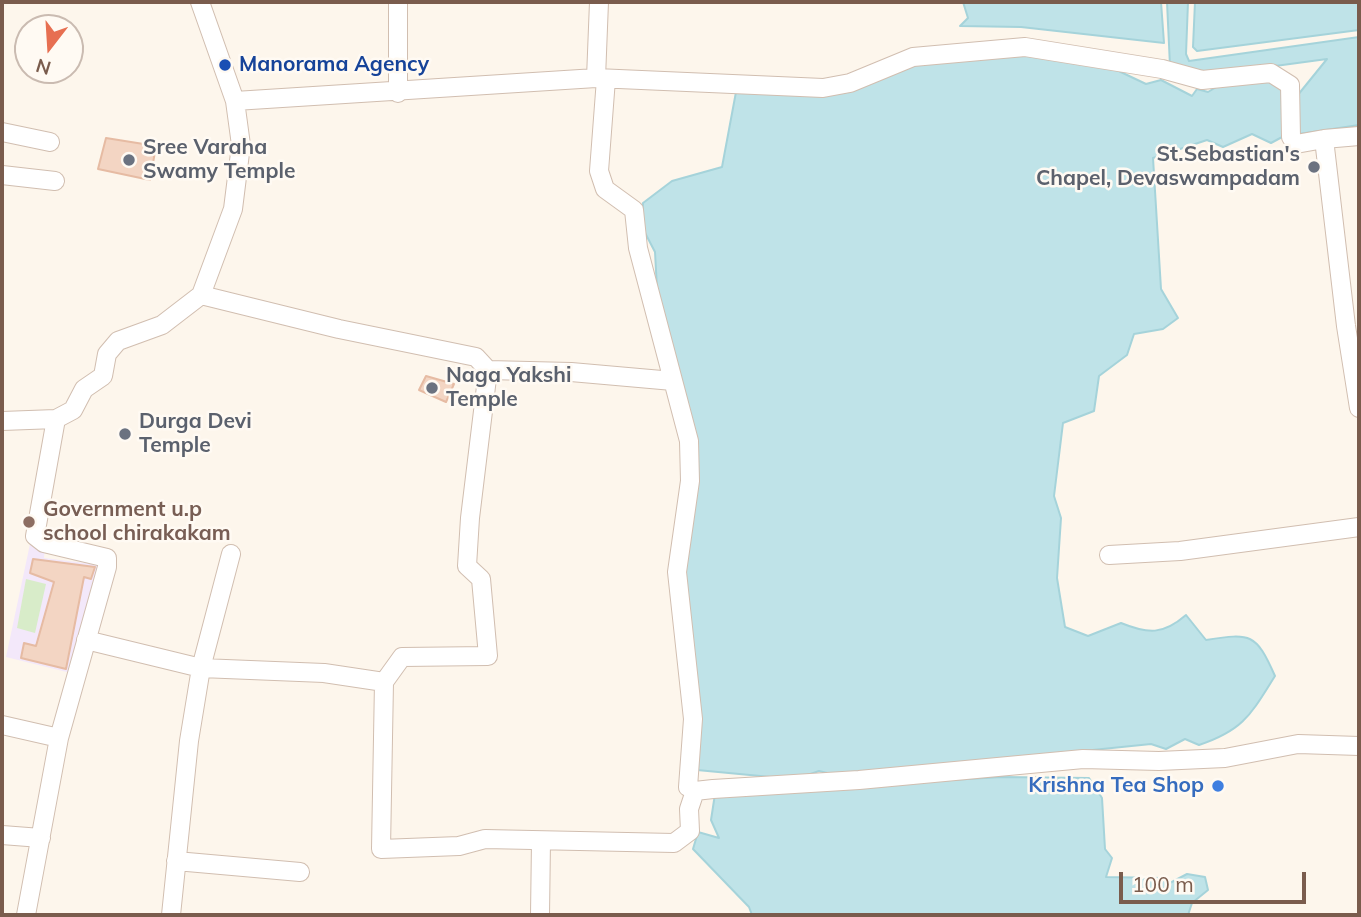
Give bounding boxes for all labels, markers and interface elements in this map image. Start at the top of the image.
north arrow [14,14,84,84]
place label: Manorama Agency [239,52,429,78]
text: N [33,54,54,81]
marker: Manorama Agency [217,57,233,73]
place label: Sree Varaha Swamy Temple [143,135,295,185]
place label: St.Sebastian's Chapel, Devaswampadam [1036,142,1300,192]
marker: Sree Varaha Swamy Temple [121,152,137,168]
marker: St.Sebastian's Chapel, Devaswampadam [1306,159,1322,175]
place label: Naga Yakshi Temple [446,363,571,413]
marker: Naga Yakshi Temple [424,380,440,396]
place label: Durga Devi Temple [139,409,252,459]
marker: Durga Devi Temple [117,426,133,442]
place label: Government u.p school chirakakam [43,497,231,547]
marker: Government u.p school chirakakam [21,514,37,530]
place label: Krishna Tea Shop [1028,773,1204,799]
marker: Krishna Tea Shop [1210,778,1226,794]
scale bar [1123,858,1310,902]
text: 100 m [1132,871,1194,897]

